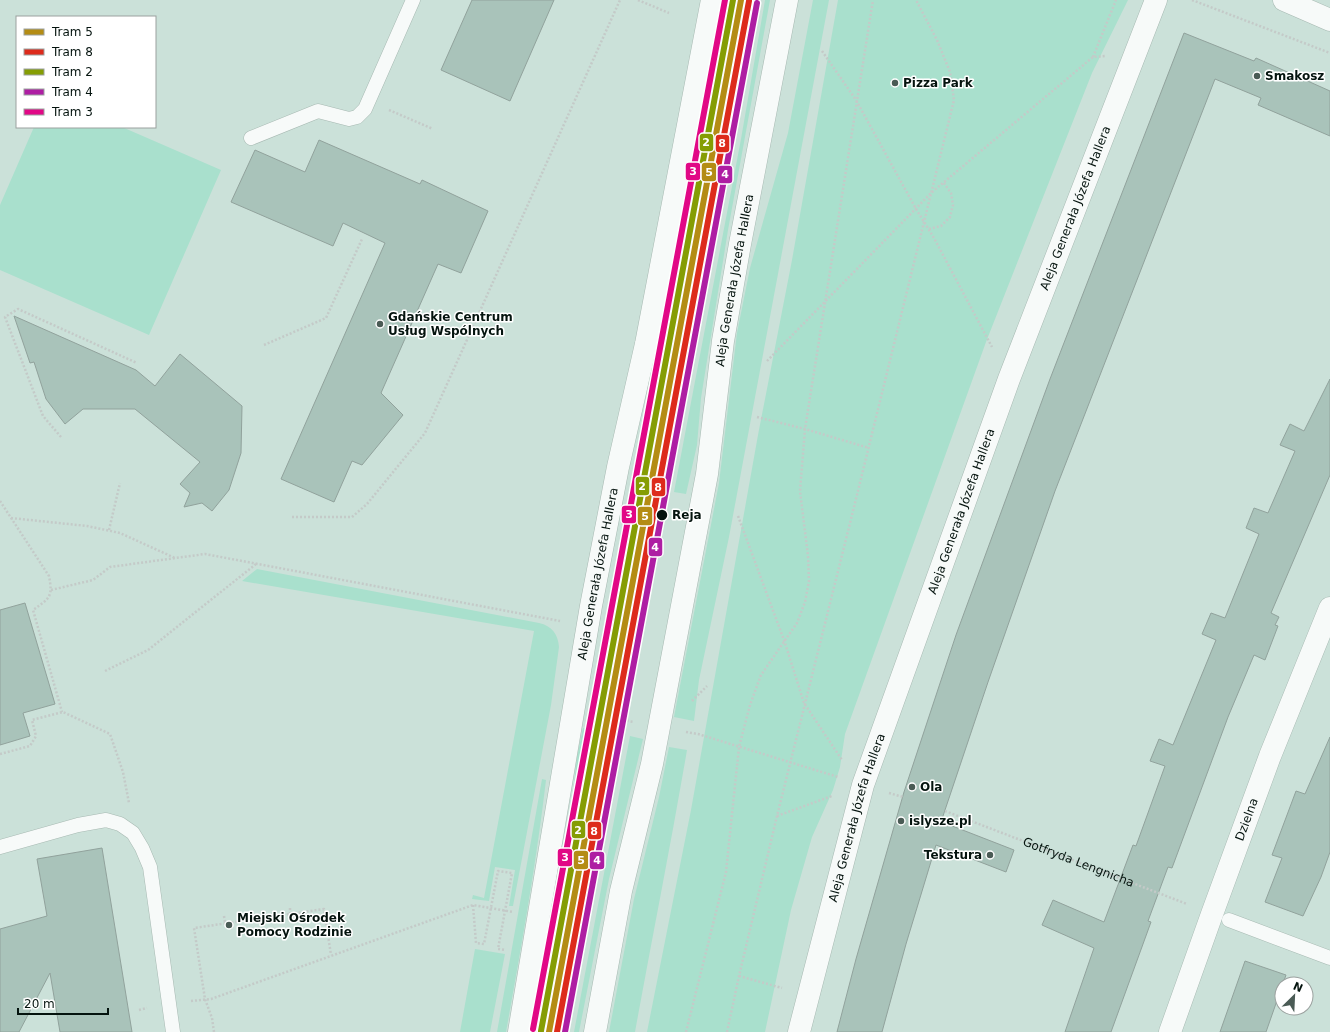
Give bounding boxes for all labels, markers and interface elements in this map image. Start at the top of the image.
legend [16,16,156,128]
text: Tram 5 [51,25,93,39]
text: Tram 8 [51,45,93,59]
text: Tram 2 [51,65,93,79]
place label: Smakosz [1265,69,1324,83]
marker: Smakosz [1252,71,1262,81]
place label: Pizza Park [903,76,974,90]
marker: Pizza Park [890,78,900,88]
text: Tram 4 [51,85,93,99]
text: Tram 3 [51,105,93,119]
street label: Aleja Generała Józefa Hallera [1037,124,1113,292]
line badge: 2 [699,133,714,152]
line badge: 8 [715,134,730,153]
text: 2 [702,136,710,149]
text: 8 [718,137,726,150]
line badge: 3 [685,162,701,181]
line badge: 5 [701,162,717,182]
text: 3 [689,165,697,178]
line badge: 4 [717,165,733,184]
text: 5 [705,166,713,179]
text: 4 [721,168,729,181]
street label: Aleja Generała Józefa Hallera [713,193,756,367]
place label: Gdańskie Centrum Usług Wspólnych [388,310,513,338]
marker: Gdańskie Centrum Usług Wspólnych [375,319,385,329]
street label: Aleja Generała Józefa Hallera [925,427,998,596]
line badge: 2 [635,476,650,496]
line badge: 8 [651,477,666,497]
text: 2 [638,480,646,493]
text: 8 [654,481,662,494]
street label: Aleja Generała Józefa Hallera [575,486,621,661]
line badge: 3 [621,505,637,524]
line badge: 5 [637,506,653,526]
text: 3 [625,508,633,521]
marker: Reja [655,508,669,522]
place label: Reja [672,508,702,522]
text: 5 [641,510,649,523]
line badge: 4 [648,537,663,557]
text: 4 [651,541,659,554]
street label: Aleja Generała Józefa Hallera [826,732,888,903]
place label: Ola [920,780,942,794]
marker: Ola [907,782,917,792]
street label: Dzielna [1232,796,1261,843]
place label: islysze.pl [909,814,972,828]
marker: islysze.pl [896,816,906,826]
line badge: 2 [571,820,586,839]
line badge: 8 [587,821,602,840]
text: 2 [574,824,582,837]
text: 8 [590,825,598,838]
street label: Gotfryda Lengnicha [1021,835,1136,890]
line badge: 3 [557,848,573,867]
place label: Tekstura [924,848,982,862]
line badge: 5 [573,850,589,870]
marker: Tekstura [985,850,995,860]
text: 3 [561,851,569,864]
line badge: 4 [589,851,605,870]
text: 5 [577,854,585,867]
text: 4 [593,854,601,867]
place label: Miejski Ośrodek Pomocy Rodzinie [237,911,352,939]
marker: Miejski Ośrodek Pomocy Rodzinie [224,920,234,930]
north arrow [1274,976,1314,1016]
text: N [1291,980,1305,995]
scale bar [18,990,108,1016]
text: 20 m [24,997,55,1011]

